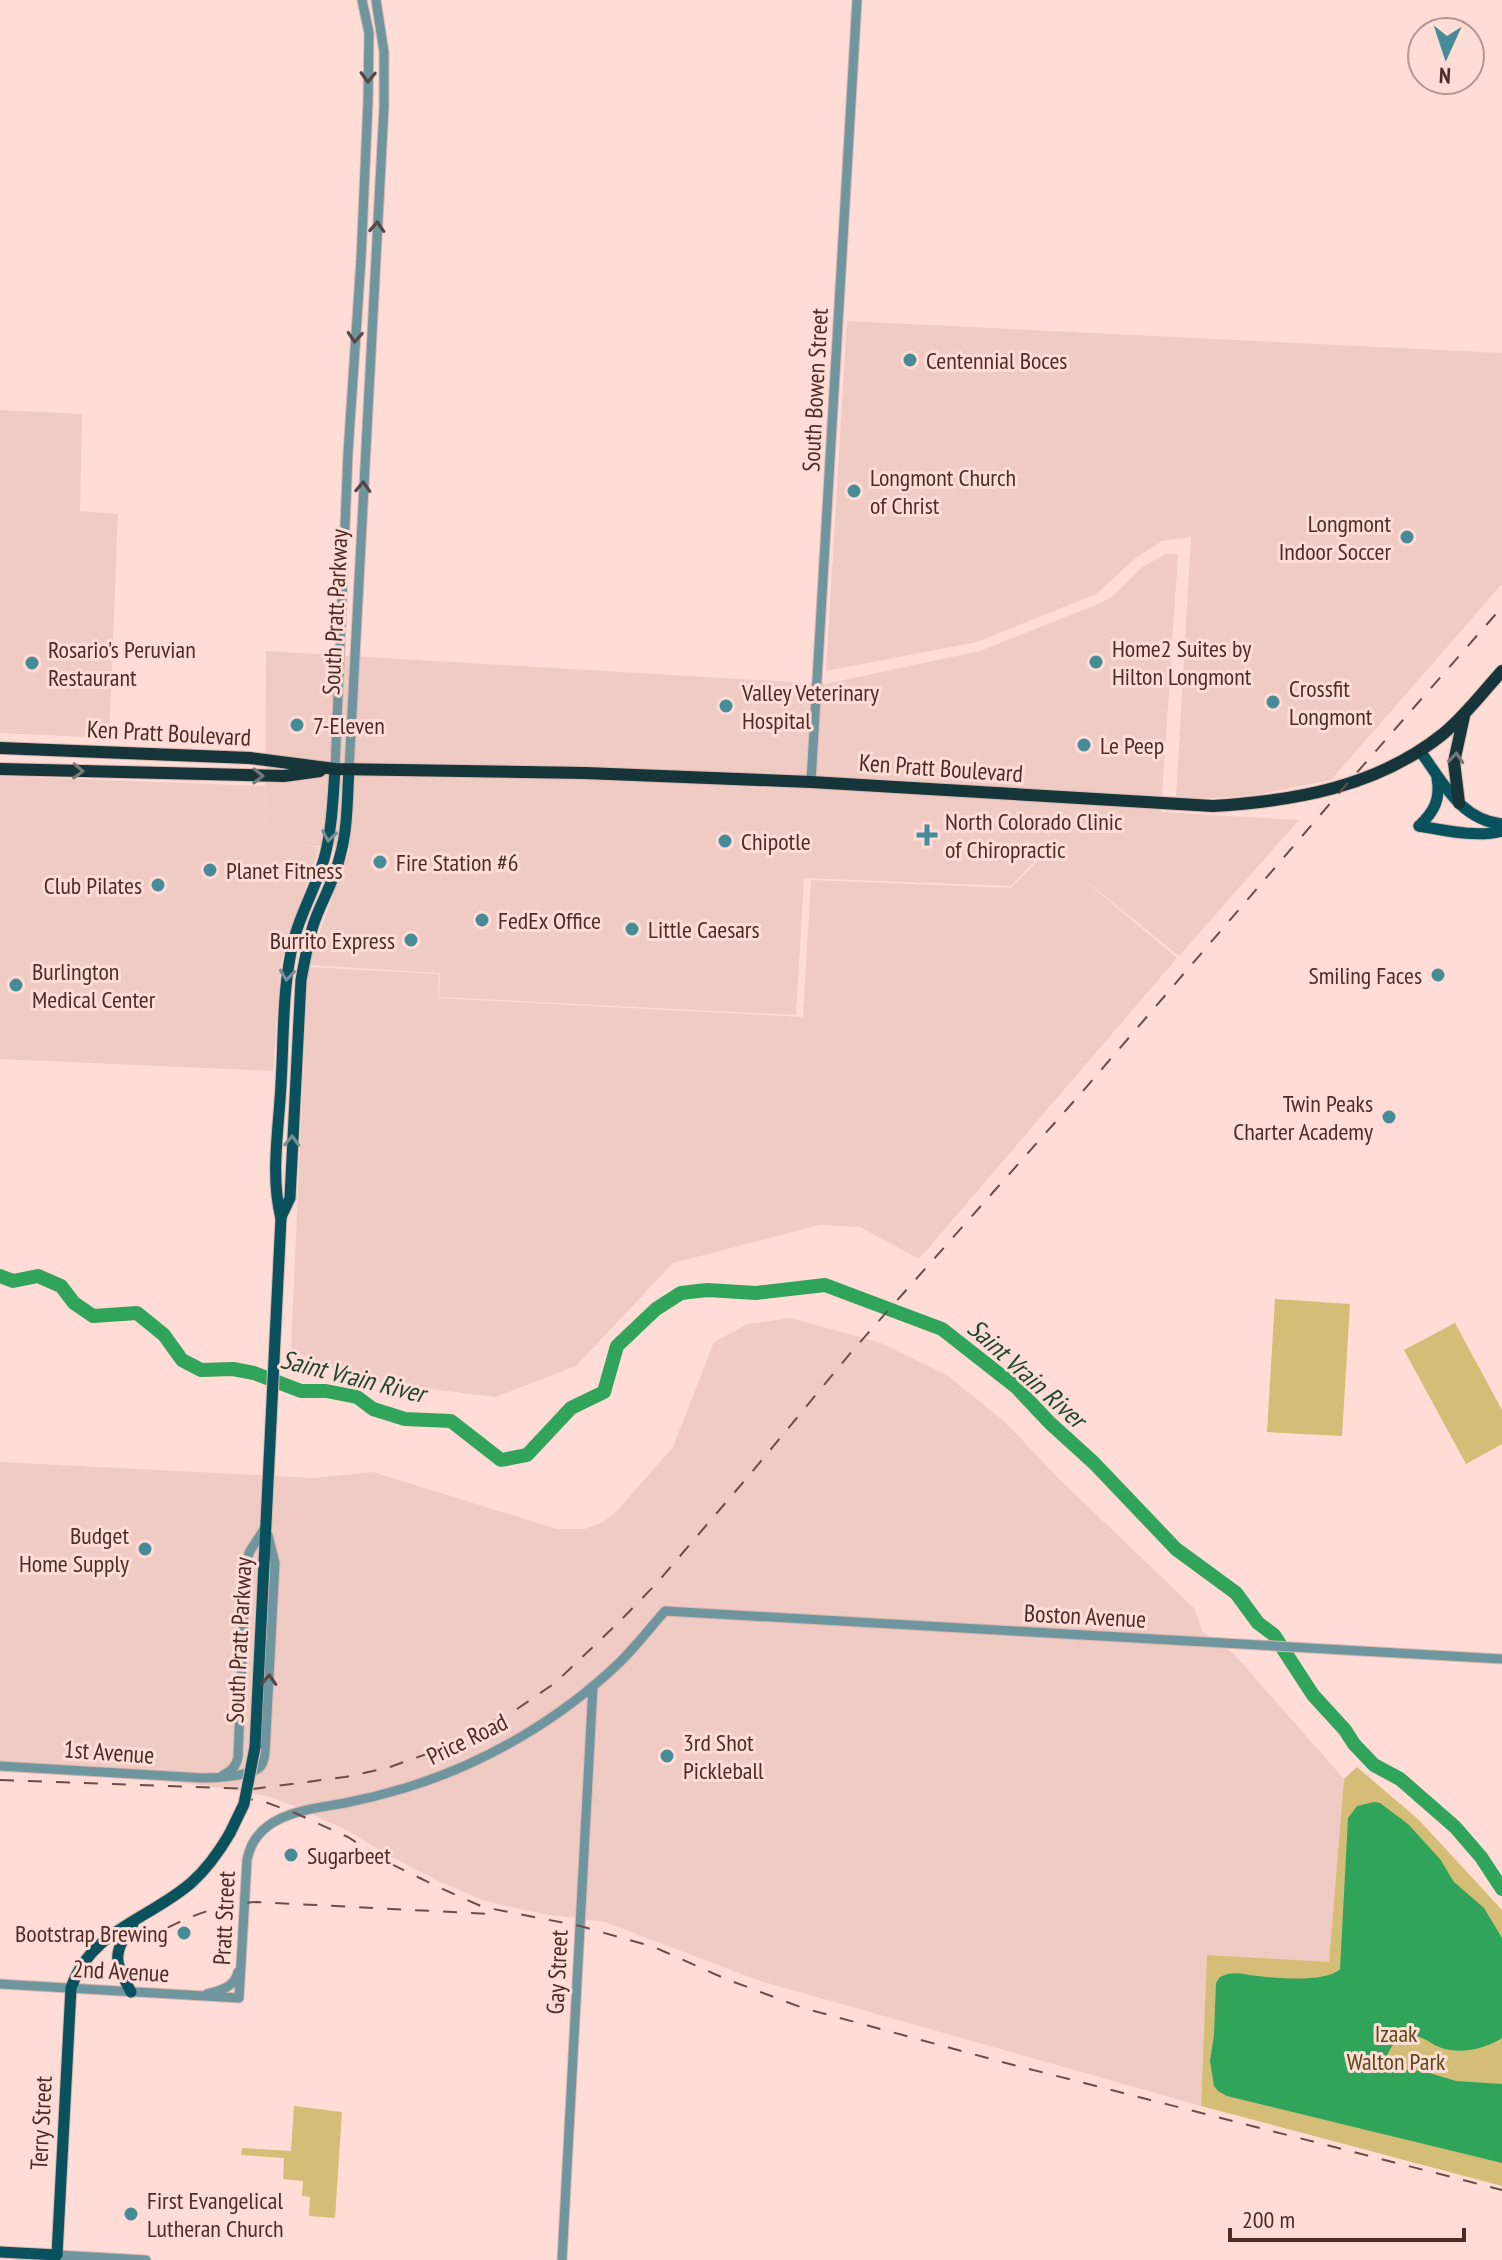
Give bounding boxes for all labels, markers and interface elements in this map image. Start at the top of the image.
north arrow [1406,16,1486,96]
text: N [1438,62,1452,90]
one-way arrow [360,71,377,84]
one-way arrow [369,220,386,233]
street label: South Bowen Street [795,307,835,473]
one-way arrow [347,331,364,344]
place label: Centennial Boces [926,345,1067,376]
marker: Centennial Boces [901,351,919,369]
place label: Longmont Church of Christ [870,462,1016,521]
one-way arrow [355,480,372,493]
marker: Longmont Church of Christ [845,482,863,500]
place label: Longmont Indoor Soccer [1279,508,1391,567]
street label: South Pratt Parkway [315,528,355,696]
marker: Longmont Indoor Soccer [1398,528,1416,546]
place label: Home2 Suites by Hilton Longmont [1112,633,1252,692]
place label: Rosario's Peruvian Restaurant [48,634,196,693]
marker: Home2 Suites by Hilton Longmont [1087,653,1105,671]
marker: Rosario's Peruvian Restaurant [23,654,41,672]
place label: Crossfit Longmont [1289,673,1373,732]
place label: Valley Veterinary Hospital [741,677,879,736]
marker: Crossfit Longmont [1264,693,1282,711]
marker: Valley Veterinary Hospital [717,697,735,715]
place label: 7-Eleven [313,710,385,741]
street label: Ken Pratt Boulevard [86,713,252,753]
marker: 7-Eleven [288,716,306,734]
place label: Le Peep [1100,730,1164,761]
marker: Le Peep [1075,736,1093,754]
street label: Ken Pratt Boulevard [858,747,1024,789]
one-way arrow [1447,751,1464,764]
one-way arrow [72,763,85,780]
one-way arrow [252,767,265,785]
place label: North Colorado Clinic of Chiropractic [945,806,1123,865]
marker: North Colorado Clinic of Chiropractic [916,824,938,846]
place label: Chipotle [741,826,811,857]
one-way arrow [321,829,338,843]
marker: Chipotle [716,832,734,850]
place label: Fire Station #6 [396,847,519,878]
marker: Fire Station #6 [371,853,389,871]
place label: Planet Fitness [226,855,343,886]
marker: Planet Fitness [201,861,219,879]
place label: Club Pilates [44,870,142,901]
marker: Club Pilates [149,876,167,894]
place label: FedEx Office [498,905,601,936]
marker: FedEx Office [473,911,491,929]
place label: Little Caesars [648,914,760,945]
marker: Little Caesars [623,920,641,938]
place label: Burrito Express [270,925,395,956]
marker: Burrito Express [402,931,420,949]
place label: Burlington Medical Center [32,956,156,1015]
place label: Smiling Faces [1308,960,1422,991]
marker: Smiling Faces [1429,966,1447,984]
one-way arrow [279,969,296,982]
marker: Burlington Medical Center [7,976,25,994]
place label: Twin Peaks Charter Academy [1233,1088,1373,1147]
marker: Twin Peaks Charter Academy [1380,1108,1398,1126]
one-way arrow [284,1134,301,1147]
water label: Saint Vrain River [961,1311,1096,1437]
water label: Saint Vrain River [277,1342,432,1411]
place label: Budget Home Supply [19,1520,129,1579]
marker: Budget Home Supply [136,1540,154,1558]
street label: South Pratt Parkway [219,1556,259,1724]
street label: Boston Avenue [1023,1597,1147,1635]
one-way arrow [260,1673,277,1686]
street label: Price Road [422,1706,512,1772]
place label: 3rd Shot Pickleball [683,1727,764,1786]
street label: 1st Avenue [63,1733,155,1771]
marker: 3rd Shot Pickleball [658,1747,676,1765]
place label: Sugarbeet [307,1840,391,1871]
marker: Sugarbeet [282,1846,300,1864]
street label: Pratt Street [206,1870,242,1966]
place label: Bootstrap Brewing [15,1918,168,1949]
marker: Bootstrap Brewing [175,1924,193,1942]
street label: Gay Street [539,1929,575,2015]
street label: 2nd Avenue [72,1953,170,1989]
park label: Izaak Walton Park [1347,2018,1446,2077]
street label: Terry Street [23,2075,59,2171]
place label: First Evangelical Lutheran Church [147,2185,284,2244]
scale bar [1230,2192,1464,2242]
text: 200 m [1242,2204,1295,2235]
marker: First Evangelical Lutheran Church [122,2205,140,2223]

